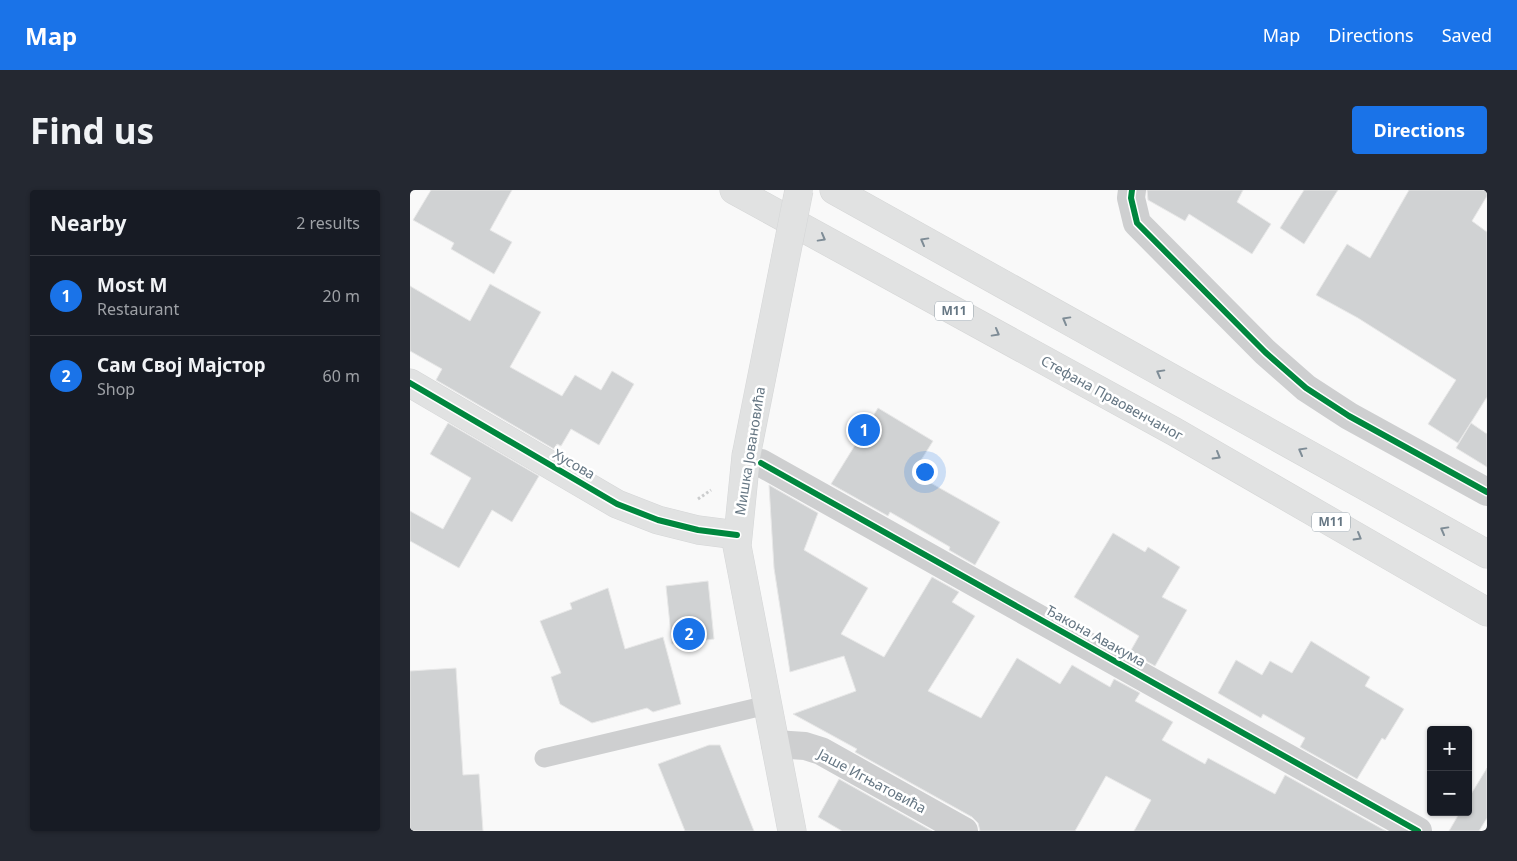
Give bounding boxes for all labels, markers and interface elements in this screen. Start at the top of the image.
text: Map [25,19,77,52]
text: Map [1263,23,1300,47]
text: Directions [1328,23,1414,47]
text: Saved [1442,23,1492,47]
button: Directions [1352,106,1487,154]
text: Find us [30,107,154,154]
text: Nearby [50,209,126,237]
text: 2 results [296,212,360,234]
one-way arrow [817,232,826,242]
one-way arrow [920,237,929,247]
text: Most M [97,272,167,298]
text: 1 [61,285,71,307]
text: 20 m [323,285,360,307]
text: Restaurant [97,298,179,320]
road number: M11 [935,302,973,320]
one-way arrow [1062,316,1071,326]
one-way arrow [990,327,999,337]
street label: Стефана Првовенчаног [1038,351,1187,445]
text: Сам Свој Мајстор [97,352,266,378]
text: 2 [61,365,71,387]
text: 60 m [323,365,360,387]
one-way arrow [1156,369,1165,379]
text: Shop [97,378,135,400]
street label: Мишка Јовановића [730,385,769,517]
pin: 1 [848,411,880,449]
street label: Хусова [550,444,599,483]
one-way arrow [1299,447,1308,457]
one-way arrow [1212,450,1221,460]
your location [912,459,938,485]
road number: M11 [1312,512,1350,532]
one-way arrow [1441,526,1450,536]
one-way arrow [1353,531,1362,541]
street label: Ђакона Авакума [1043,600,1149,671]
pin: 2 [673,615,705,653]
map controls [1427,726,1472,816]
button: + [1427,726,1472,771]
street label: Јаше Игњатовића [813,743,930,817]
button: − [1427,771,1472,816]

